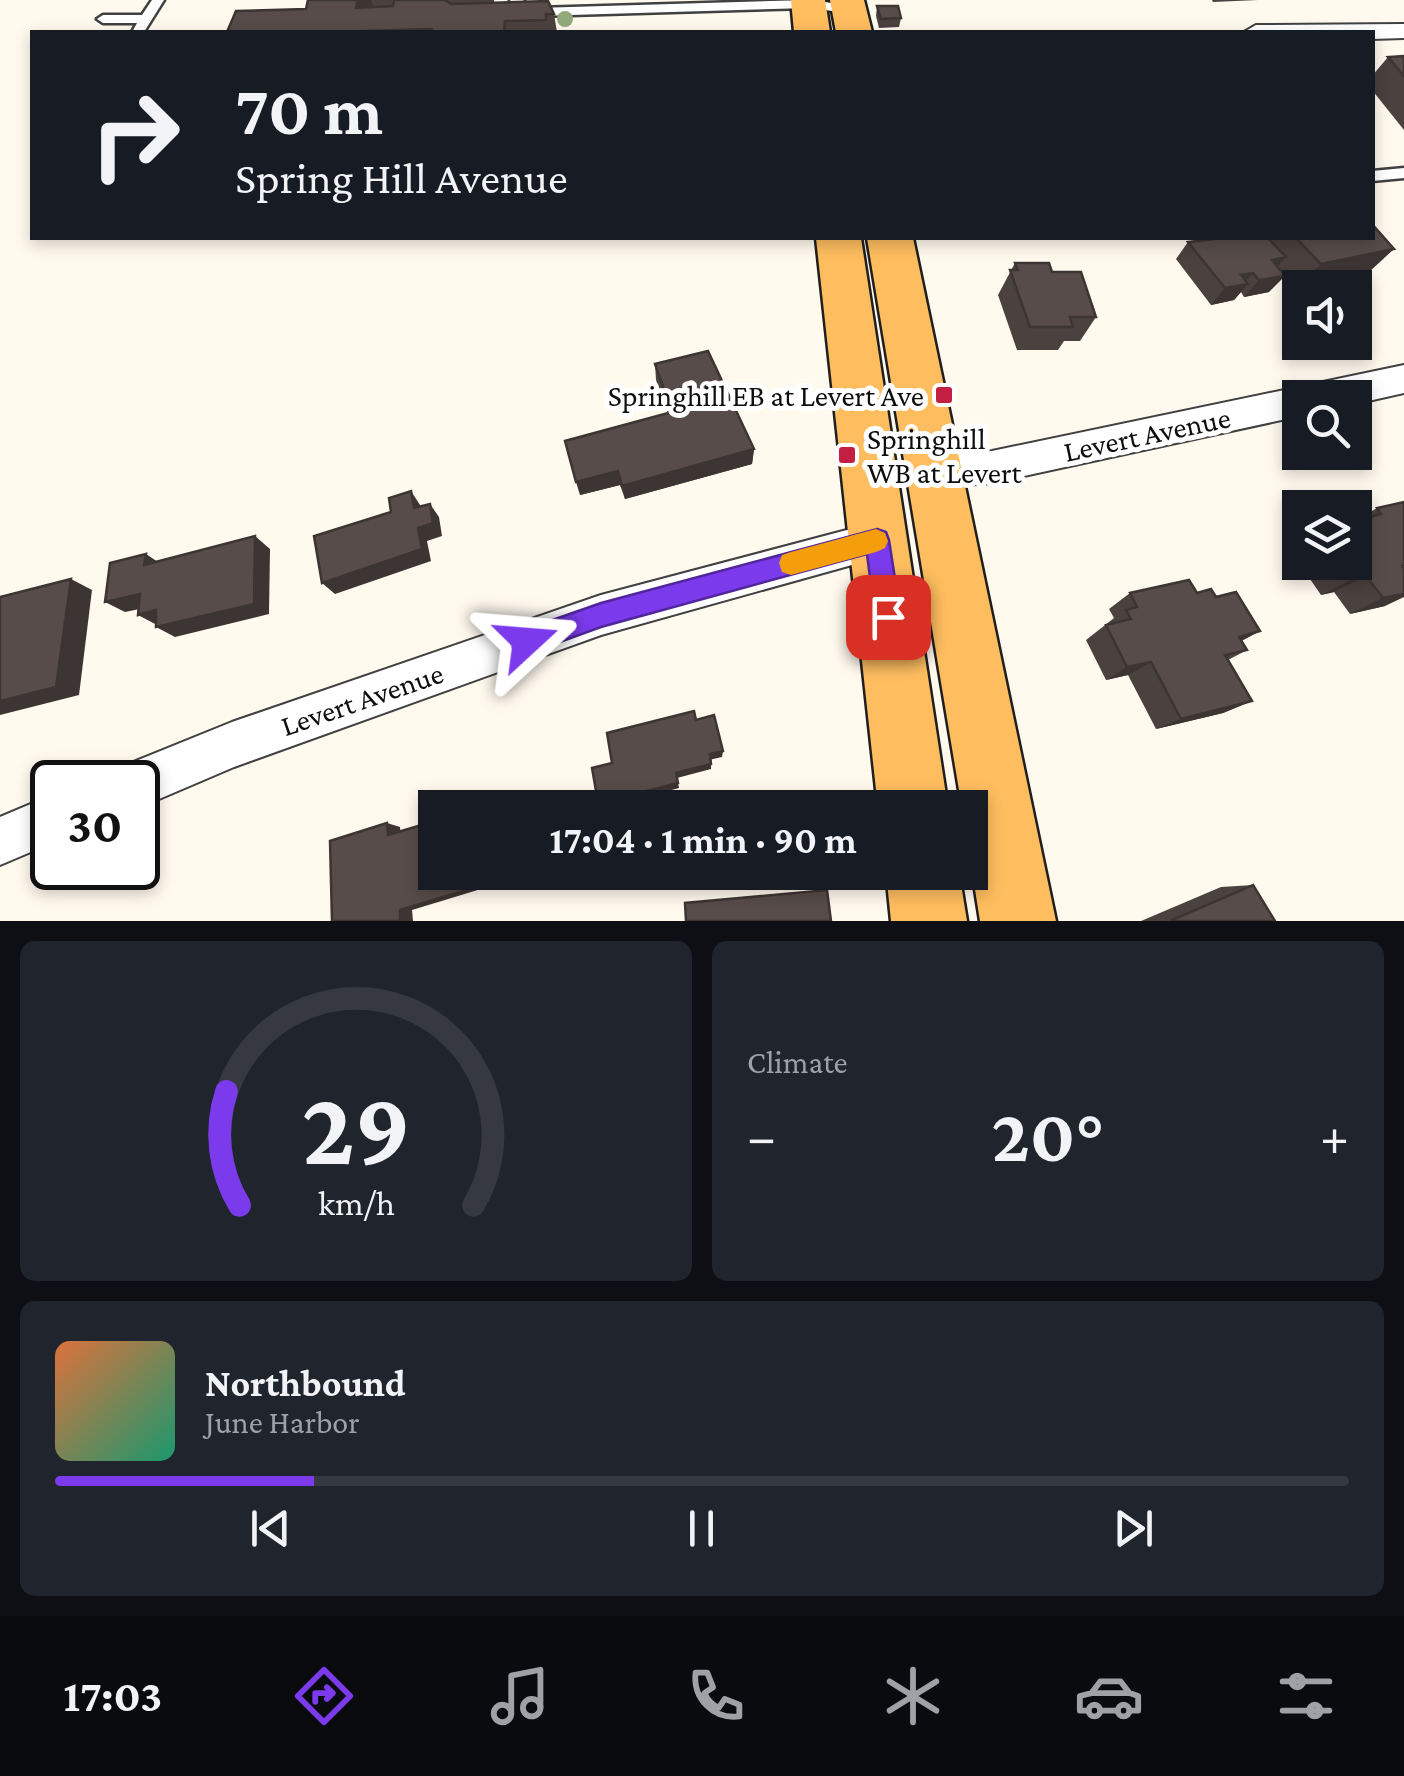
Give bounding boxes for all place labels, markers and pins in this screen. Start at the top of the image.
place label: Springhill EB at Levert Ave [608,379,924,413]
marker: Springhill EB at Levert Ave [933,384,955,406]
place label: Springhill WB at Levert [867,422,1023,489]
marker: Springhill WB at Levert [836,444,858,466]
pin [846,575,931,660]

